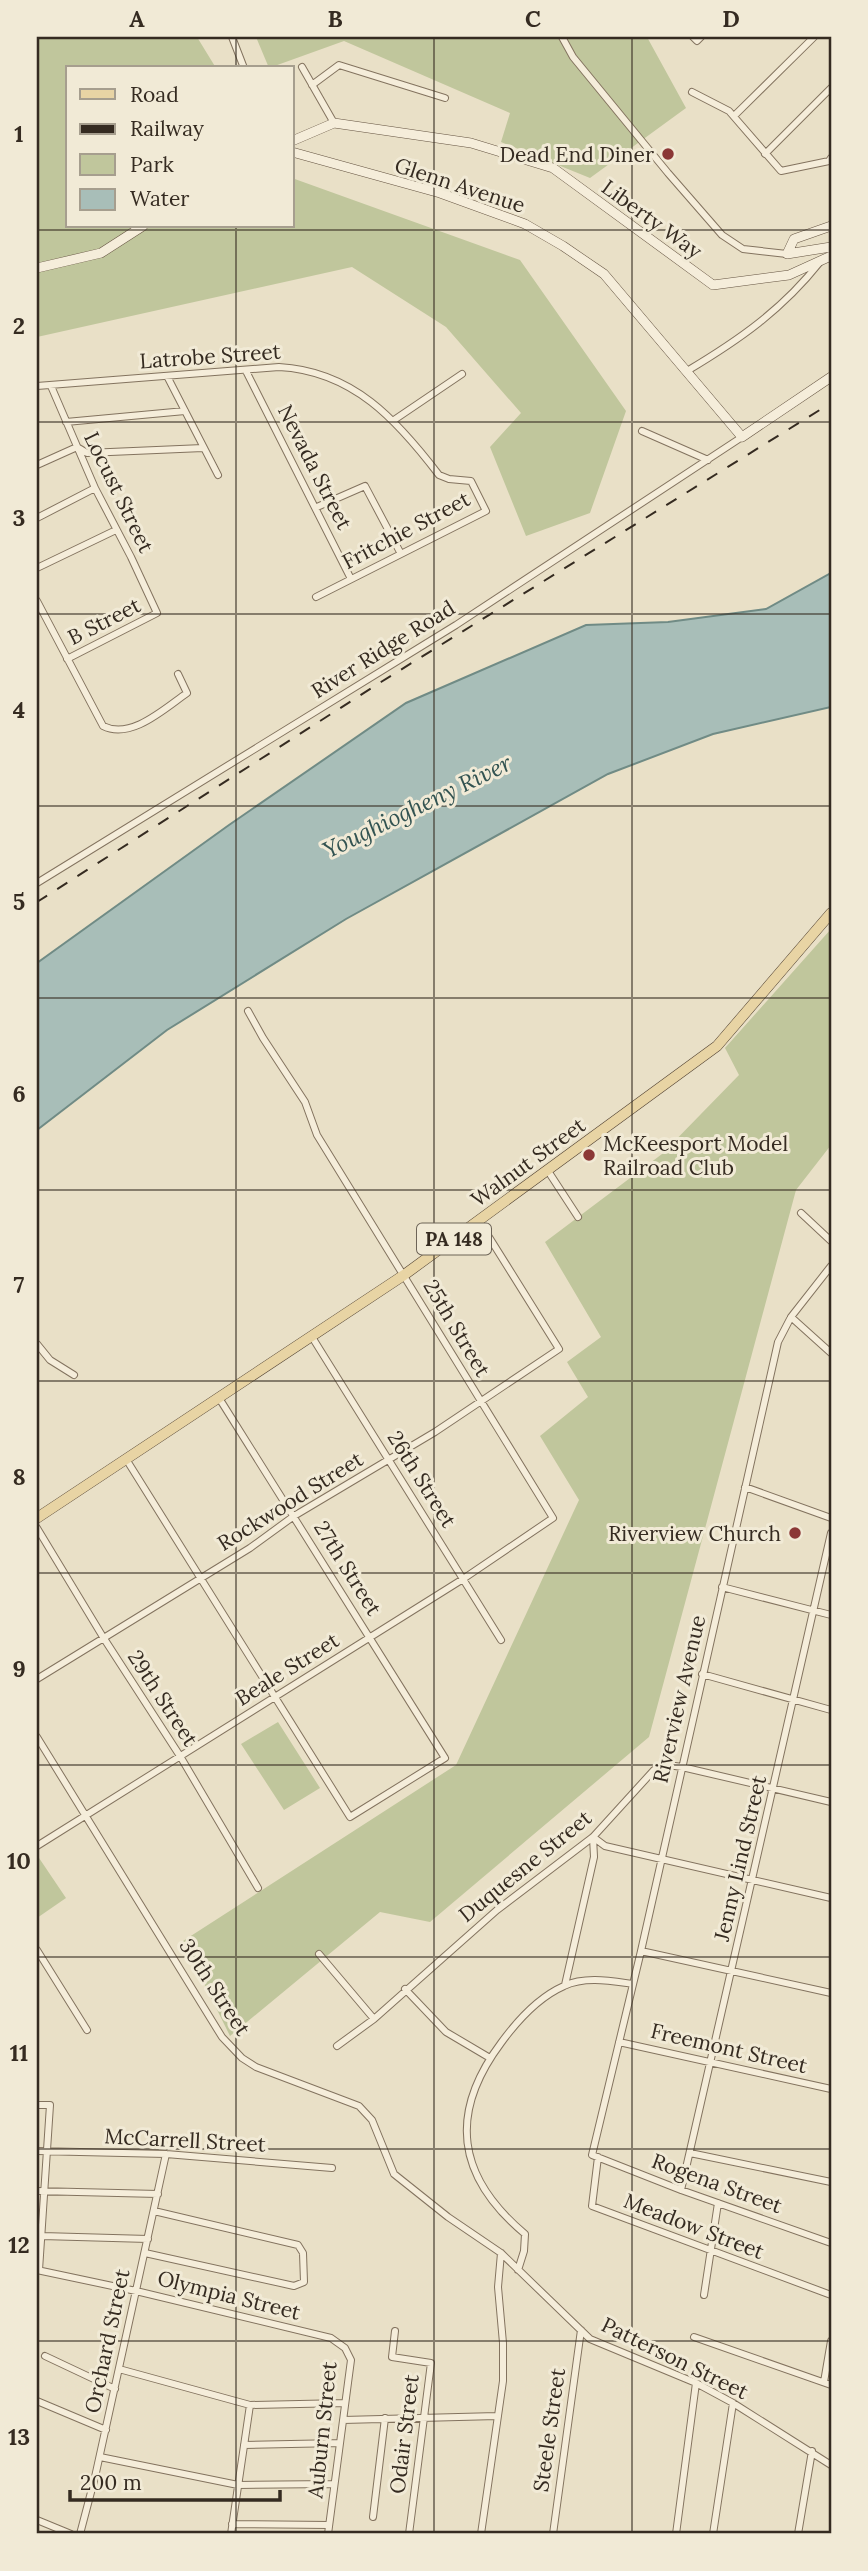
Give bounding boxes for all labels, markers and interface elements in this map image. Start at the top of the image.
text: A [129,4,145,33]
text: B [327,4,343,33]
text: C [525,4,541,33]
text: D [722,4,740,33]
legend [66,66,294,228]
text: Road [130,81,179,108]
text: Railway [130,115,204,142]
text: 1 [14,119,24,148]
place label: Dead End Diner [499,141,654,168]
marker: Dead End Diner [660,146,676,162]
text: Park [130,151,174,178]
street label: Glenn Avenue [391,151,529,219]
street label: Liberty Way [597,174,707,264]
text: Water [130,185,189,212]
text: 2 [13,311,25,340]
street label: Latrobe Street [139,338,282,374]
street label: Nevada Street [272,400,358,535]
street label: Locust Street [78,427,160,558]
street label: Fritchie Street [337,485,475,575]
text: 3 [13,503,25,532]
street label: B Street [63,591,146,651]
street label: River Ridge Road [306,594,460,704]
text: 4 [13,695,25,724]
water label: Youghiogheny River [318,748,517,864]
text: 5 [13,887,25,916]
text: 6 [12,1079,26,1108]
street label: Walnut Street [465,1111,591,1213]
place label: McKeesport Model Railroad Club [603,1130,788,1181]
marker: McKeesport Model Railroad Club [581,1147,597,1163]
road number: PA 148 [417,1224,491,1254]
text: 7 [14,1270,25,1299]
street label: 25th Street [417,1275,497,1382]
street label: 26th Street [382,1426,463,1533]
street label: Rockwood Street [212,1445,369,1557]
text: 8 [12,1462,26,1491]
street label: 27th Street [308,1516,388,1621]
place label: Riverview Church [608,1520,781,1547]
marker: Riverview Church [787,1525,803,1541]
street label: Riverview Avenue [647,1612,711,1786]
street label: Beale Street [230,1626,345,1712]
street label: 29th Street [122,1645,205,1752]
text: 9 [12,1654,26,1683]
street label: Jenny Lind Street [708,1772,772,1944]
street label: Duquesne Street [453,1804,598,1928]
text: 10 [7,1846,31,1875]
street label: 30th Street [174,1933,257,2041]
street label: Freemont Street [648,2017,811,2079]
text: 11 [10,2038,28,2067]
street label: McCarrell Street [104,2122,267,2158]
street label: Rogena Street [648,2147,787,2219]
street label: Meadow Street [620,2187,769,2265]
text: 12 [8,2230,30,2259]
street label: Olympia Street [155,2264,304,2326]
street label: Orchard Street [79,2266,136,2416]
street label: Patterson Street [597,2311,754,2406]
street label: Auburn Street [301,2359,343,2501]
street label: Steele Street [527,2365,571,2494]
street label: Odair Street [383,2372,425,2495]
text: 13 [8,2422,30,2451]
scale bar [70,2459,280,2503]
text: 200 m [80,2469,142,2496]

